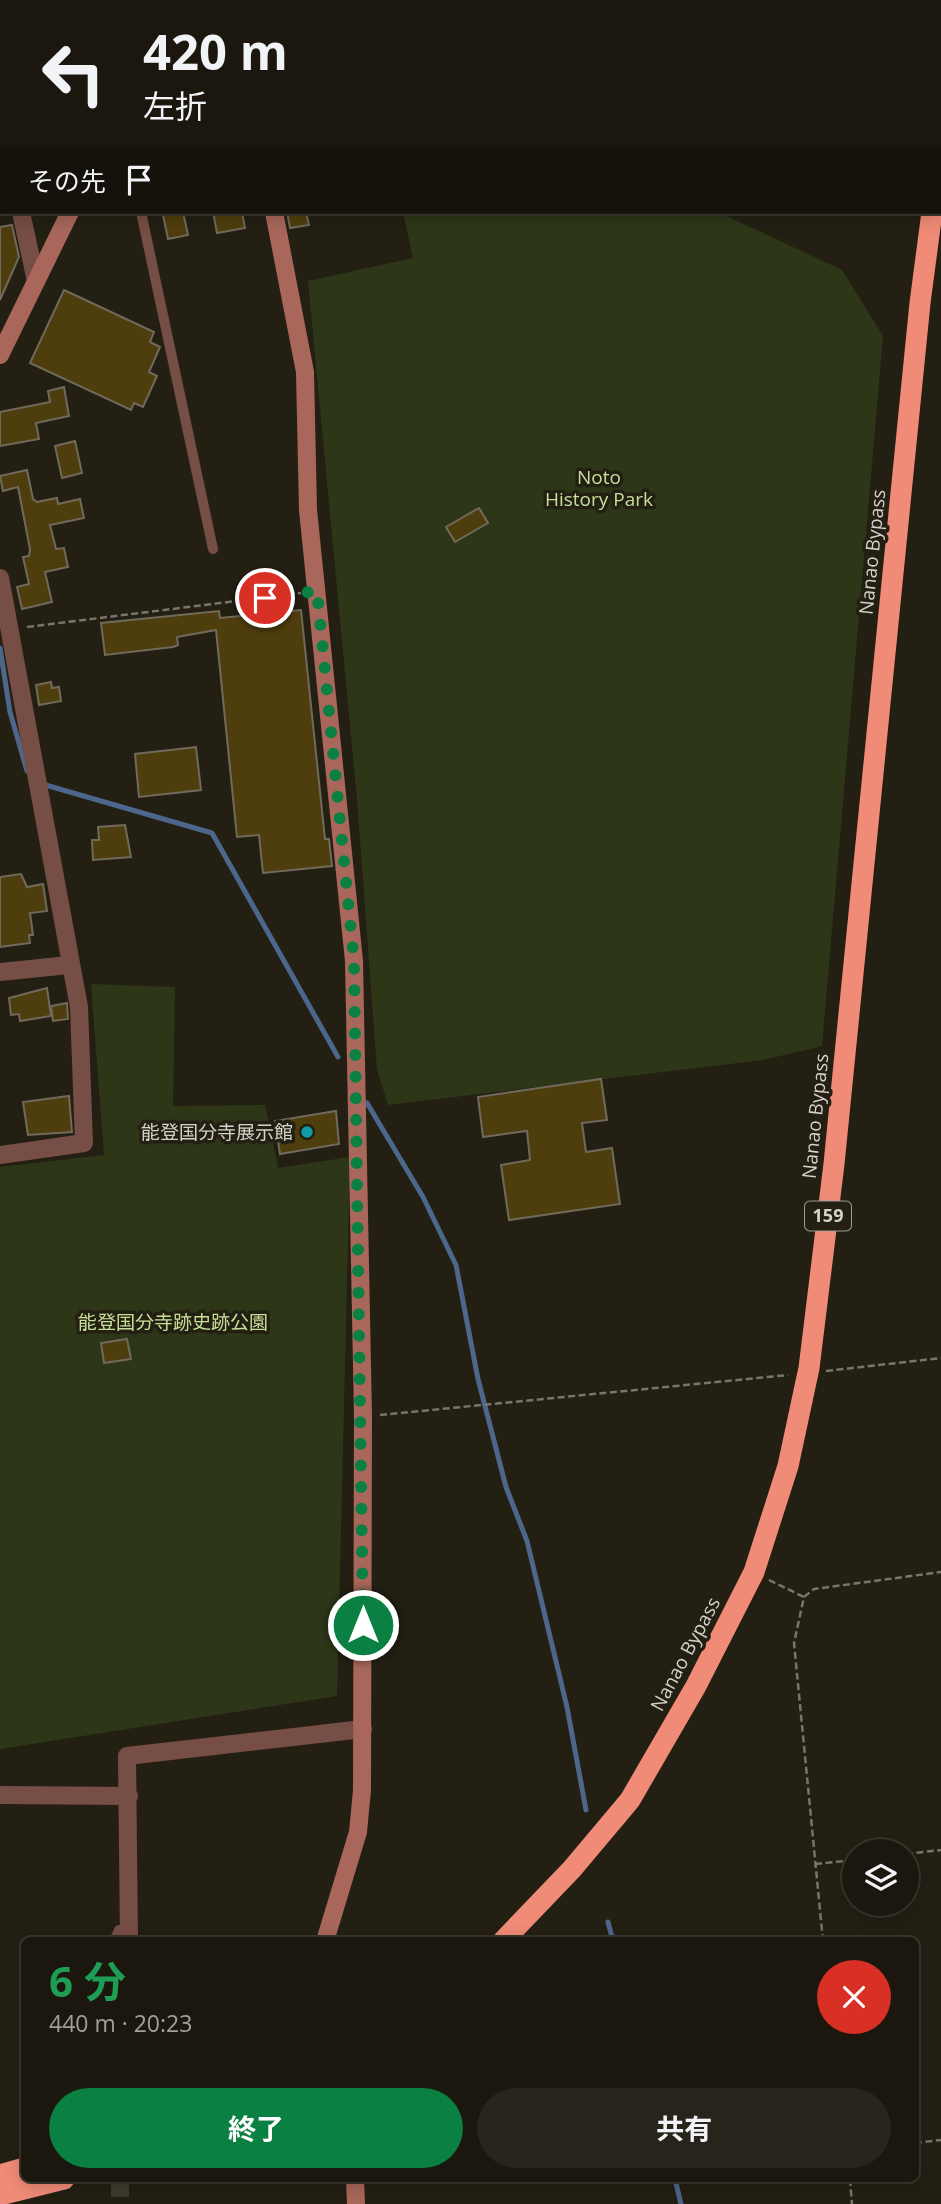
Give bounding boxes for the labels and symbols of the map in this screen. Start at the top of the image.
park label: Noto History Park [545,464,653,512]
street label: Nanao Bypass [853,488,891,616]
pin [235,568,295,628]
street label: Nanao Bypass [796,1052,834,1180]
place label: 能登国分寺展示館 [141,1119,293,1145]
marker: 能登国分寺展示館 [299,1124,315,1140]
road number: 159 [805,1202,851,1231]
park label: 能登国分寺跡史跡公園 [78,1309,268,1335]
position arrow [326,1588,400,1662]
street label: Nanao Bypass [644,1592,726,1716]

